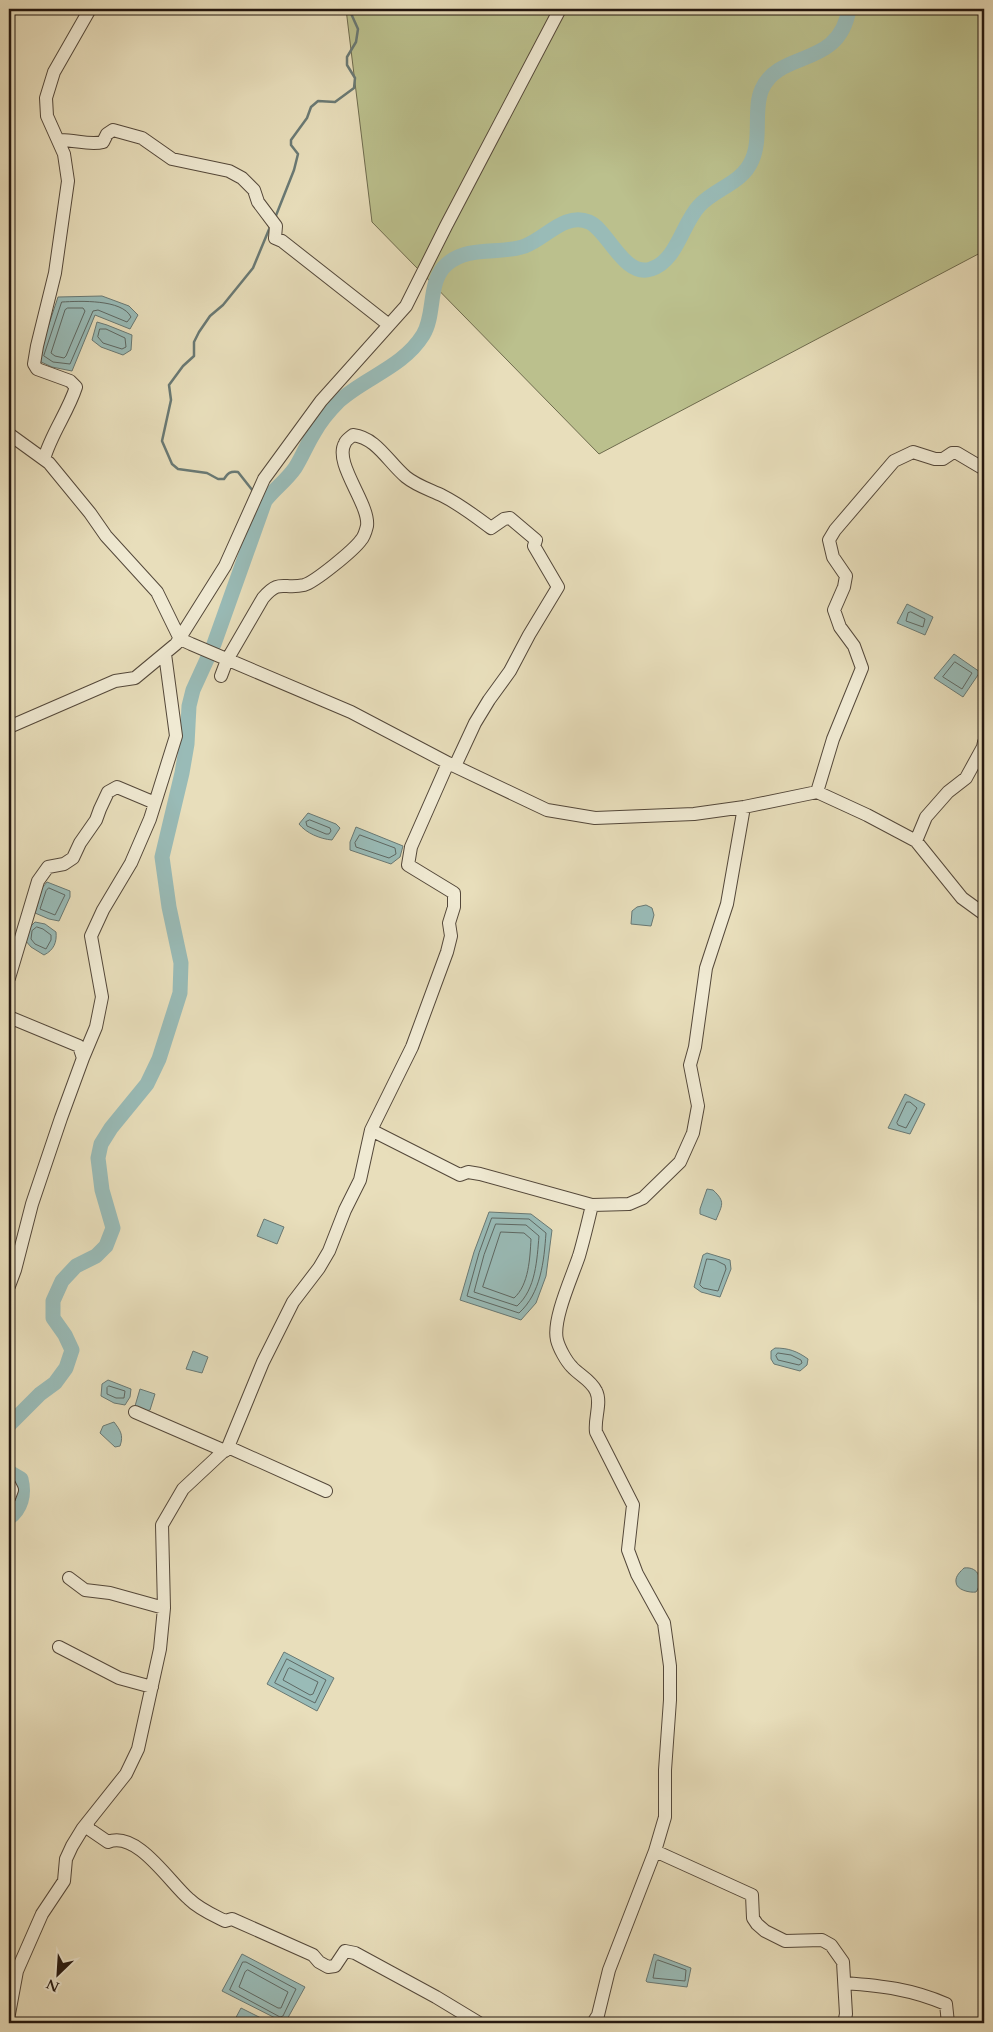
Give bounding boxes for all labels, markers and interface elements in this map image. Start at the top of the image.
north arrow [32,1950,82,2000]
text: N [43,1974,62,1997]

